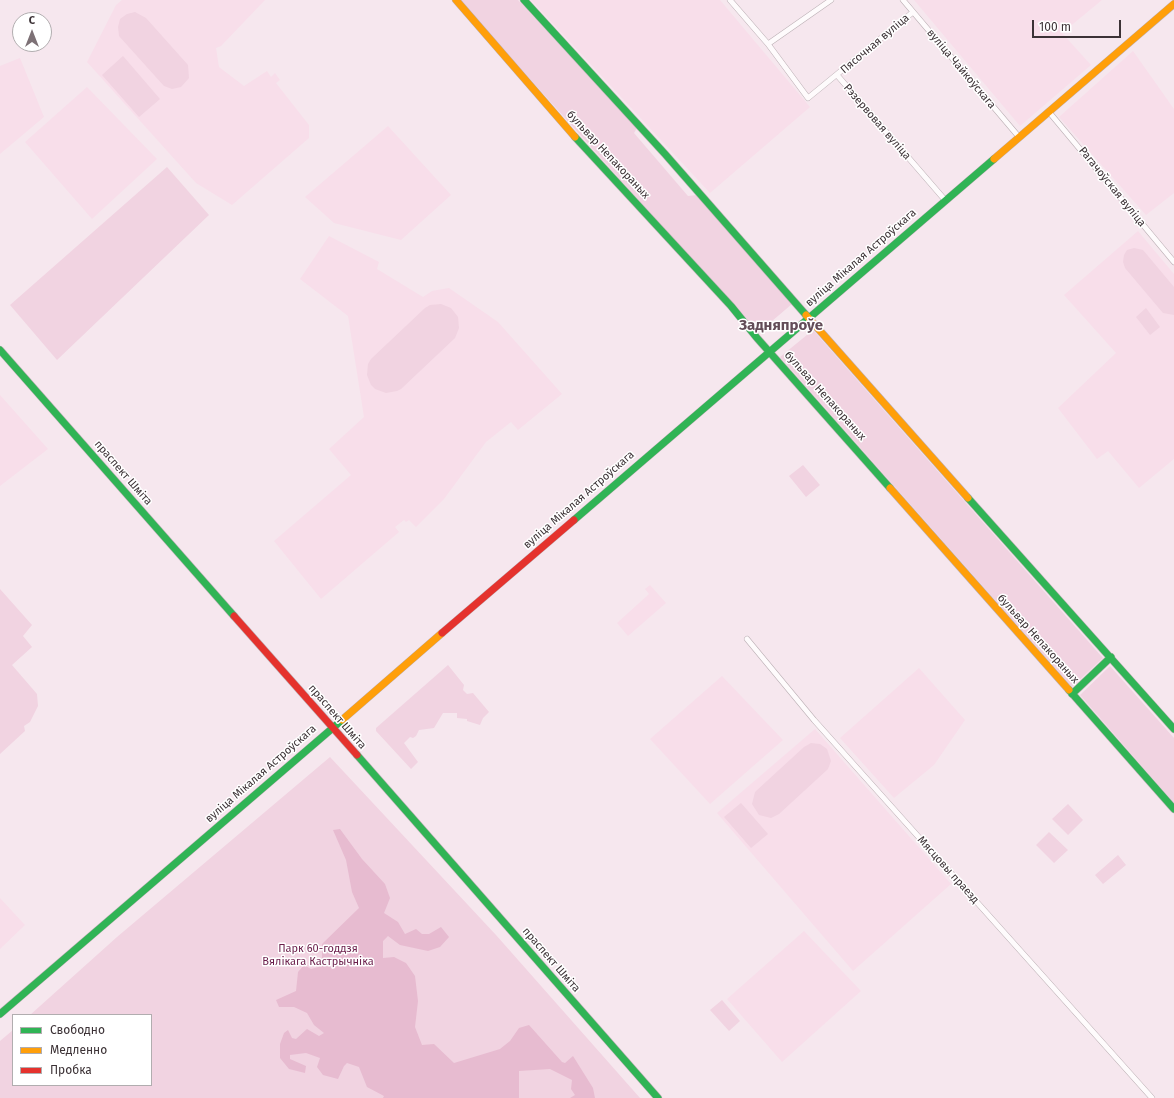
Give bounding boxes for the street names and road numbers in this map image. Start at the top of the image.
street label: Пясочная вуліца [838,11,912,77]
street label: вуліца Чайкоўскага [924,27,998,111]
street label: Рэзервовая вуліца [841,81,913,163]
street label: бульвар Непакораных [564,108,652,202]
street label: Рагачоўская вуліца [1076,144,1148,230]
street label: вуліца Мікалая Астроўскага [803,206,919,310]
street label: бульвар Непакораных [781,349,869,443]
street label: праспект Шміта [91,438,155,508]
street label: вуліца Мікалая Астроўскага [521,448,637,552]
street label: бульвар Непакораных [994,592,1082,686]
street label: праспект Шміта [305,682,369,752]
street label: вуліца Мікалая Астроўскага [203,722,319,826]
street label: Мясцовы праезд [914,834,982,906]
street label: праспект Шміта [519,925,583,995]

